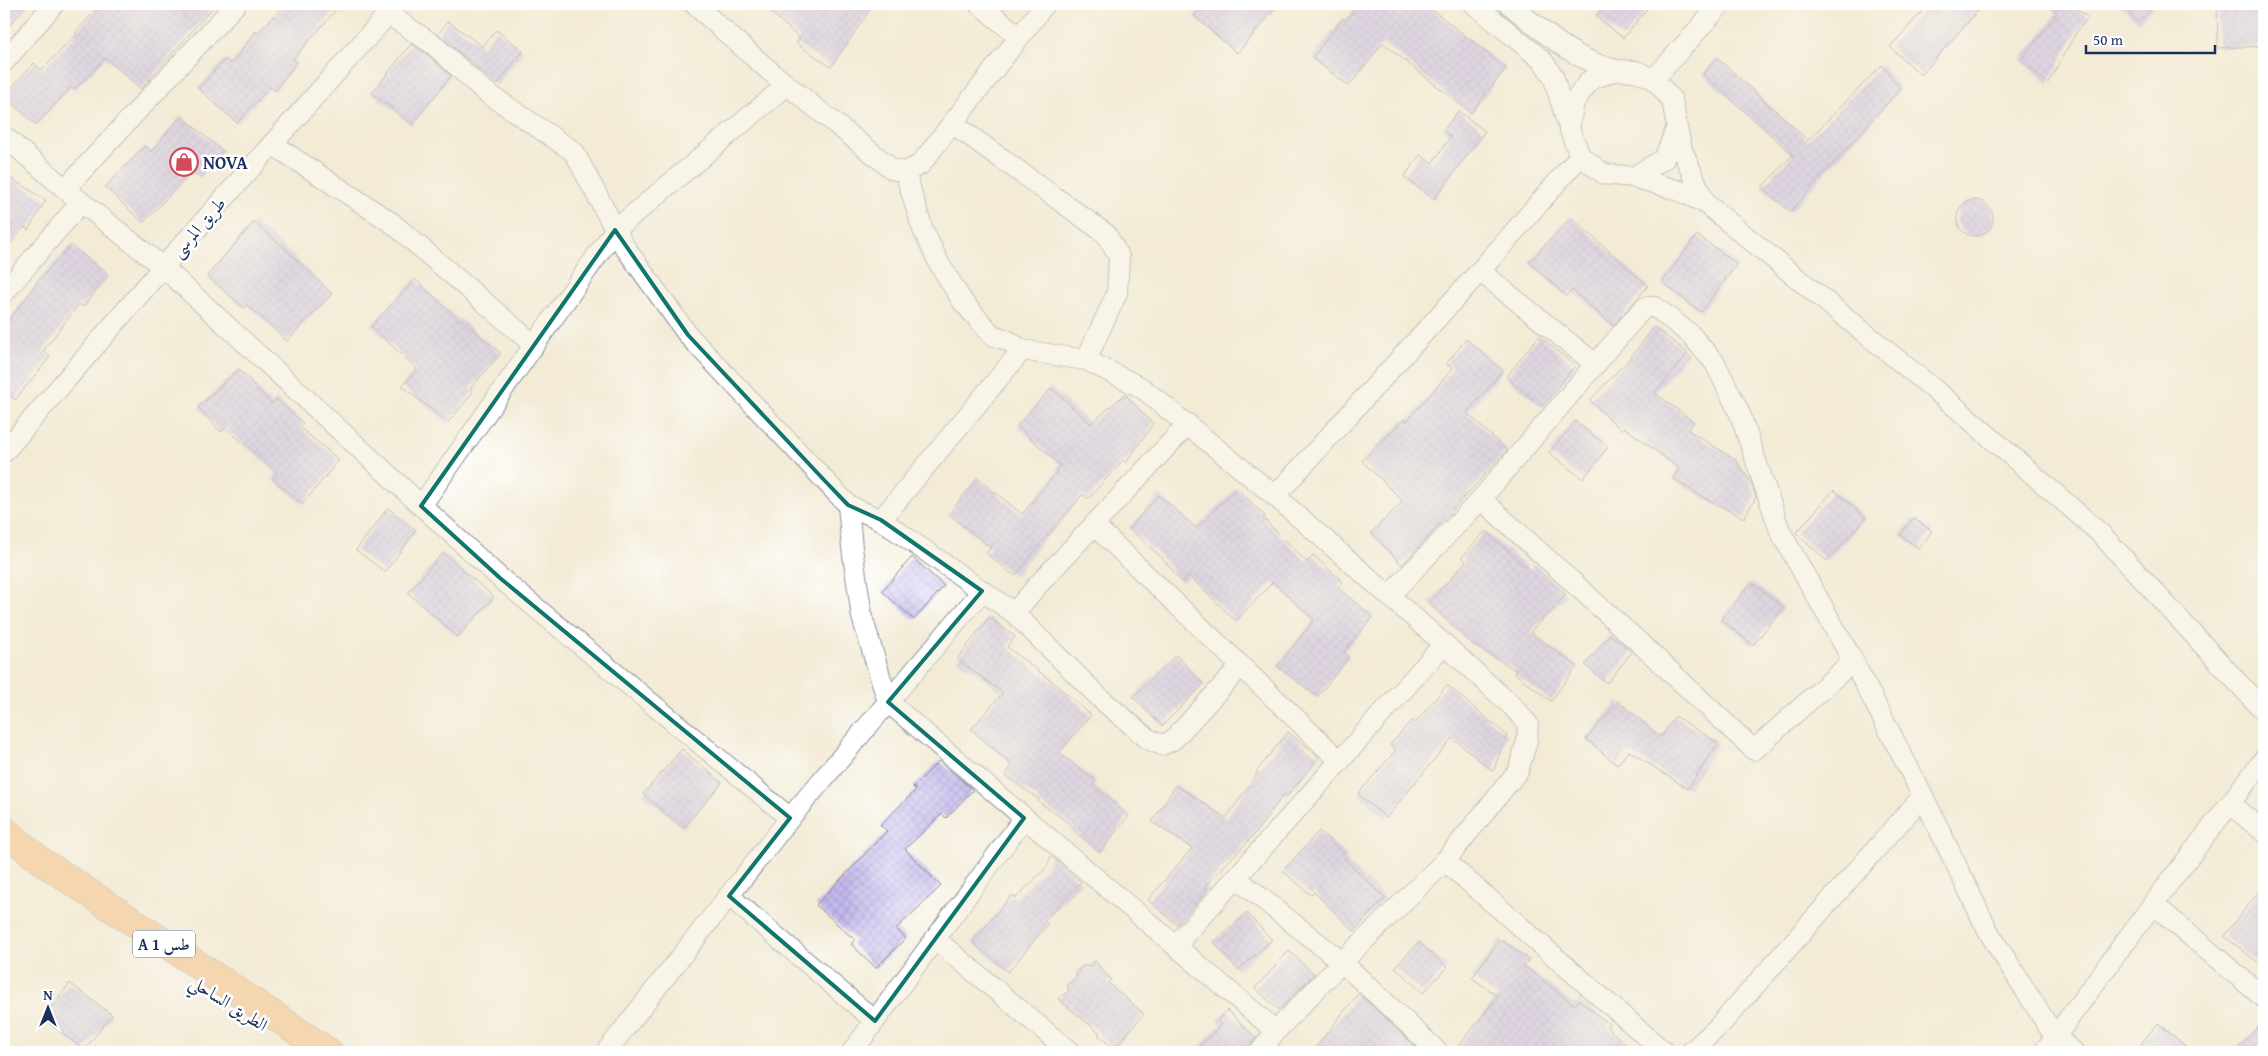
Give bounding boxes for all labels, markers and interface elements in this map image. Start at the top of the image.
scale bar [2086,22,2214,54]
text: 50 m [2093,29,2124,50]
shop icon: NOVA [169,147,199,177]
place label: NOVA [203,149,248,176]
street label: طريق المرسى [164,191,232,263]
road number: A 1 طس [133,931,195,958]
street label: الطريق الساحلي [182,968,274,1041]
north arrow [22,984,72,1034]
text: N [43,985,53,1005]

